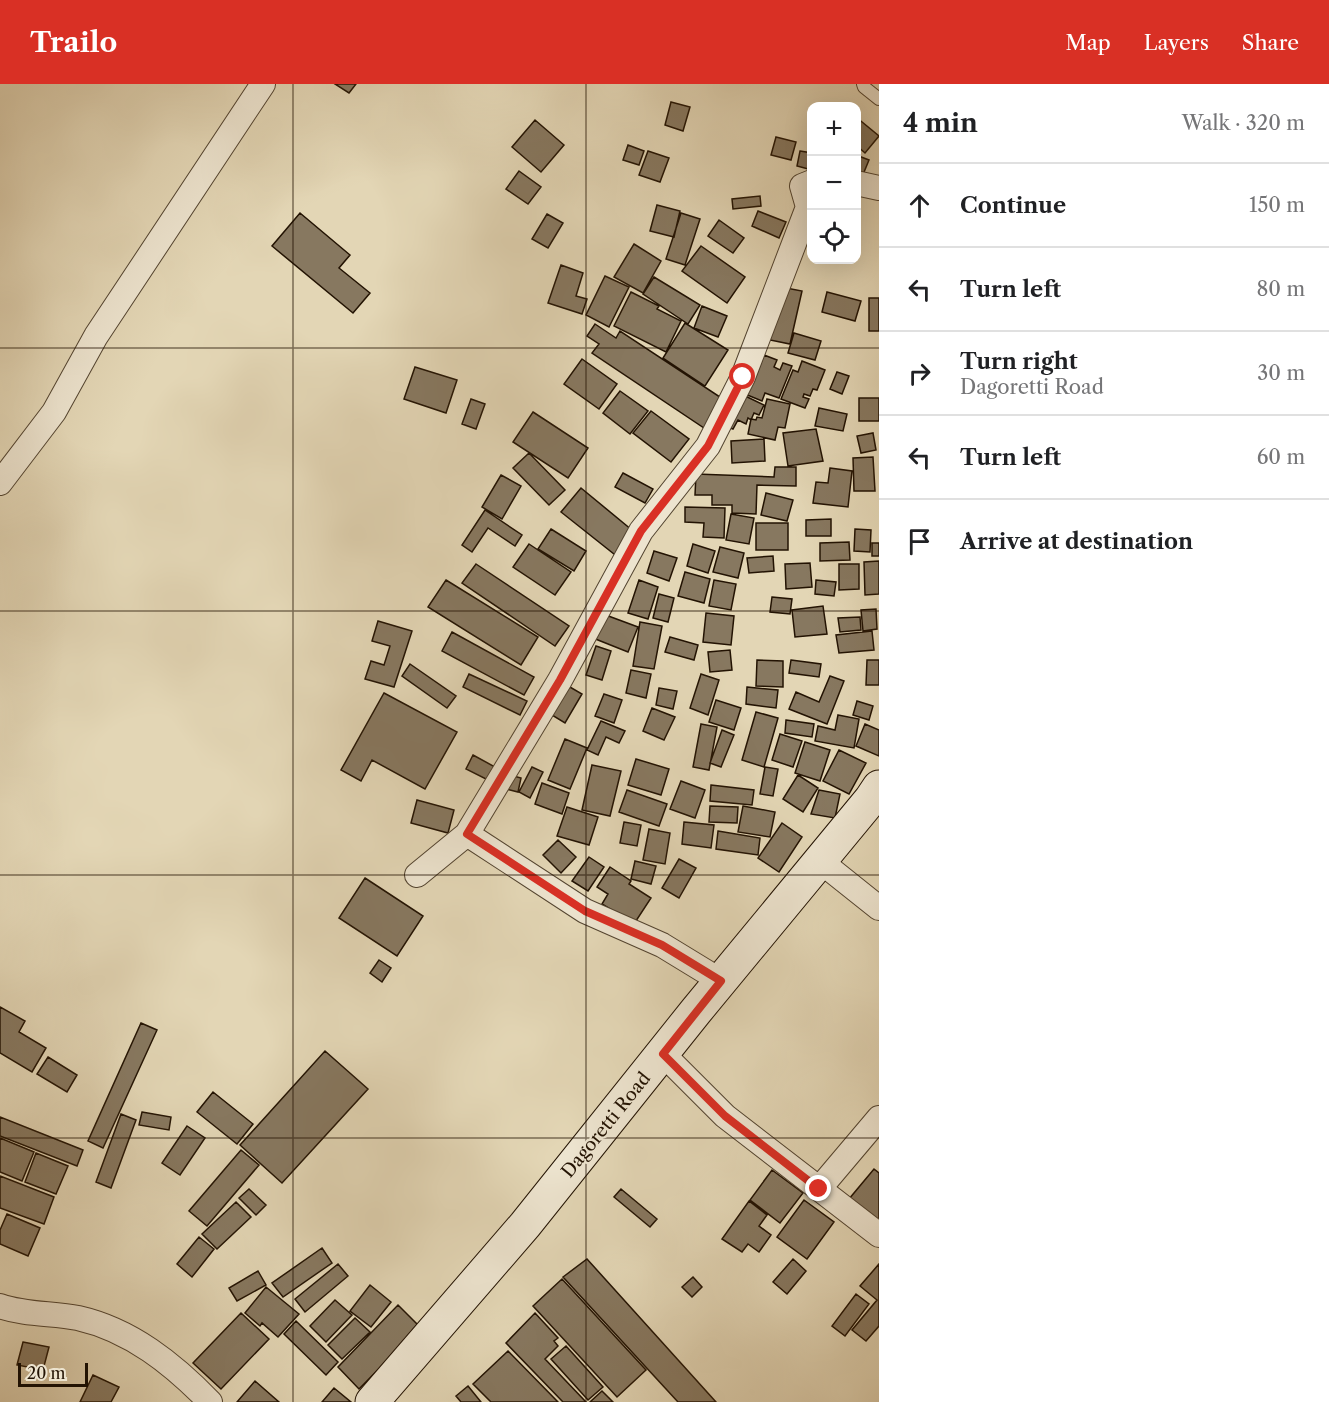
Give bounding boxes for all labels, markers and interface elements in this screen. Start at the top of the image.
text: Trailo [30,25,117,59]
text: Map [1066,30,1111,55]
text: Layers [1144,30,1209,55]
text: Share [1242,30,1299,55]
map controls [807,102,861,264]
button: + [807,102,861,156]
text: 4 min [903,107,978,139]
text: Walk · 320 m [1182,111,1305,135]
button: − [807,156,861,210]
icon: ahead [903,189,936,222]
text: Continue [960,192,1066,219]
text: 150 m [1249,193,1305,217]
button: locate [807,210,861,264]
icon: left [903,273,936,306]
text: Turn left [960,276,1061,303]
text: 80 m [1257,277,1305,301]
text: Turn right [960,348,1078,375]
icon: right [903,357,936,390]
text: 30 m [1257,361,1305,385]
route start [729,363,755,389]
text: Dagoretti Road [960,375,1104,399]
icon: left [903,441,936,474]
text: Turn left [960,444,1061,471]
text: 60 m [1257,445,1305,469]
icon: arrive [903,525,936,558]
text: Arrive at destination [960,528,1193,555]
street label: Dagoretti Road [557,1068,655,1182]
route end [805,1175,831,1201]
scale bar [18,1360,88,1388]
text: 20 m [27,1363,66,1383]

